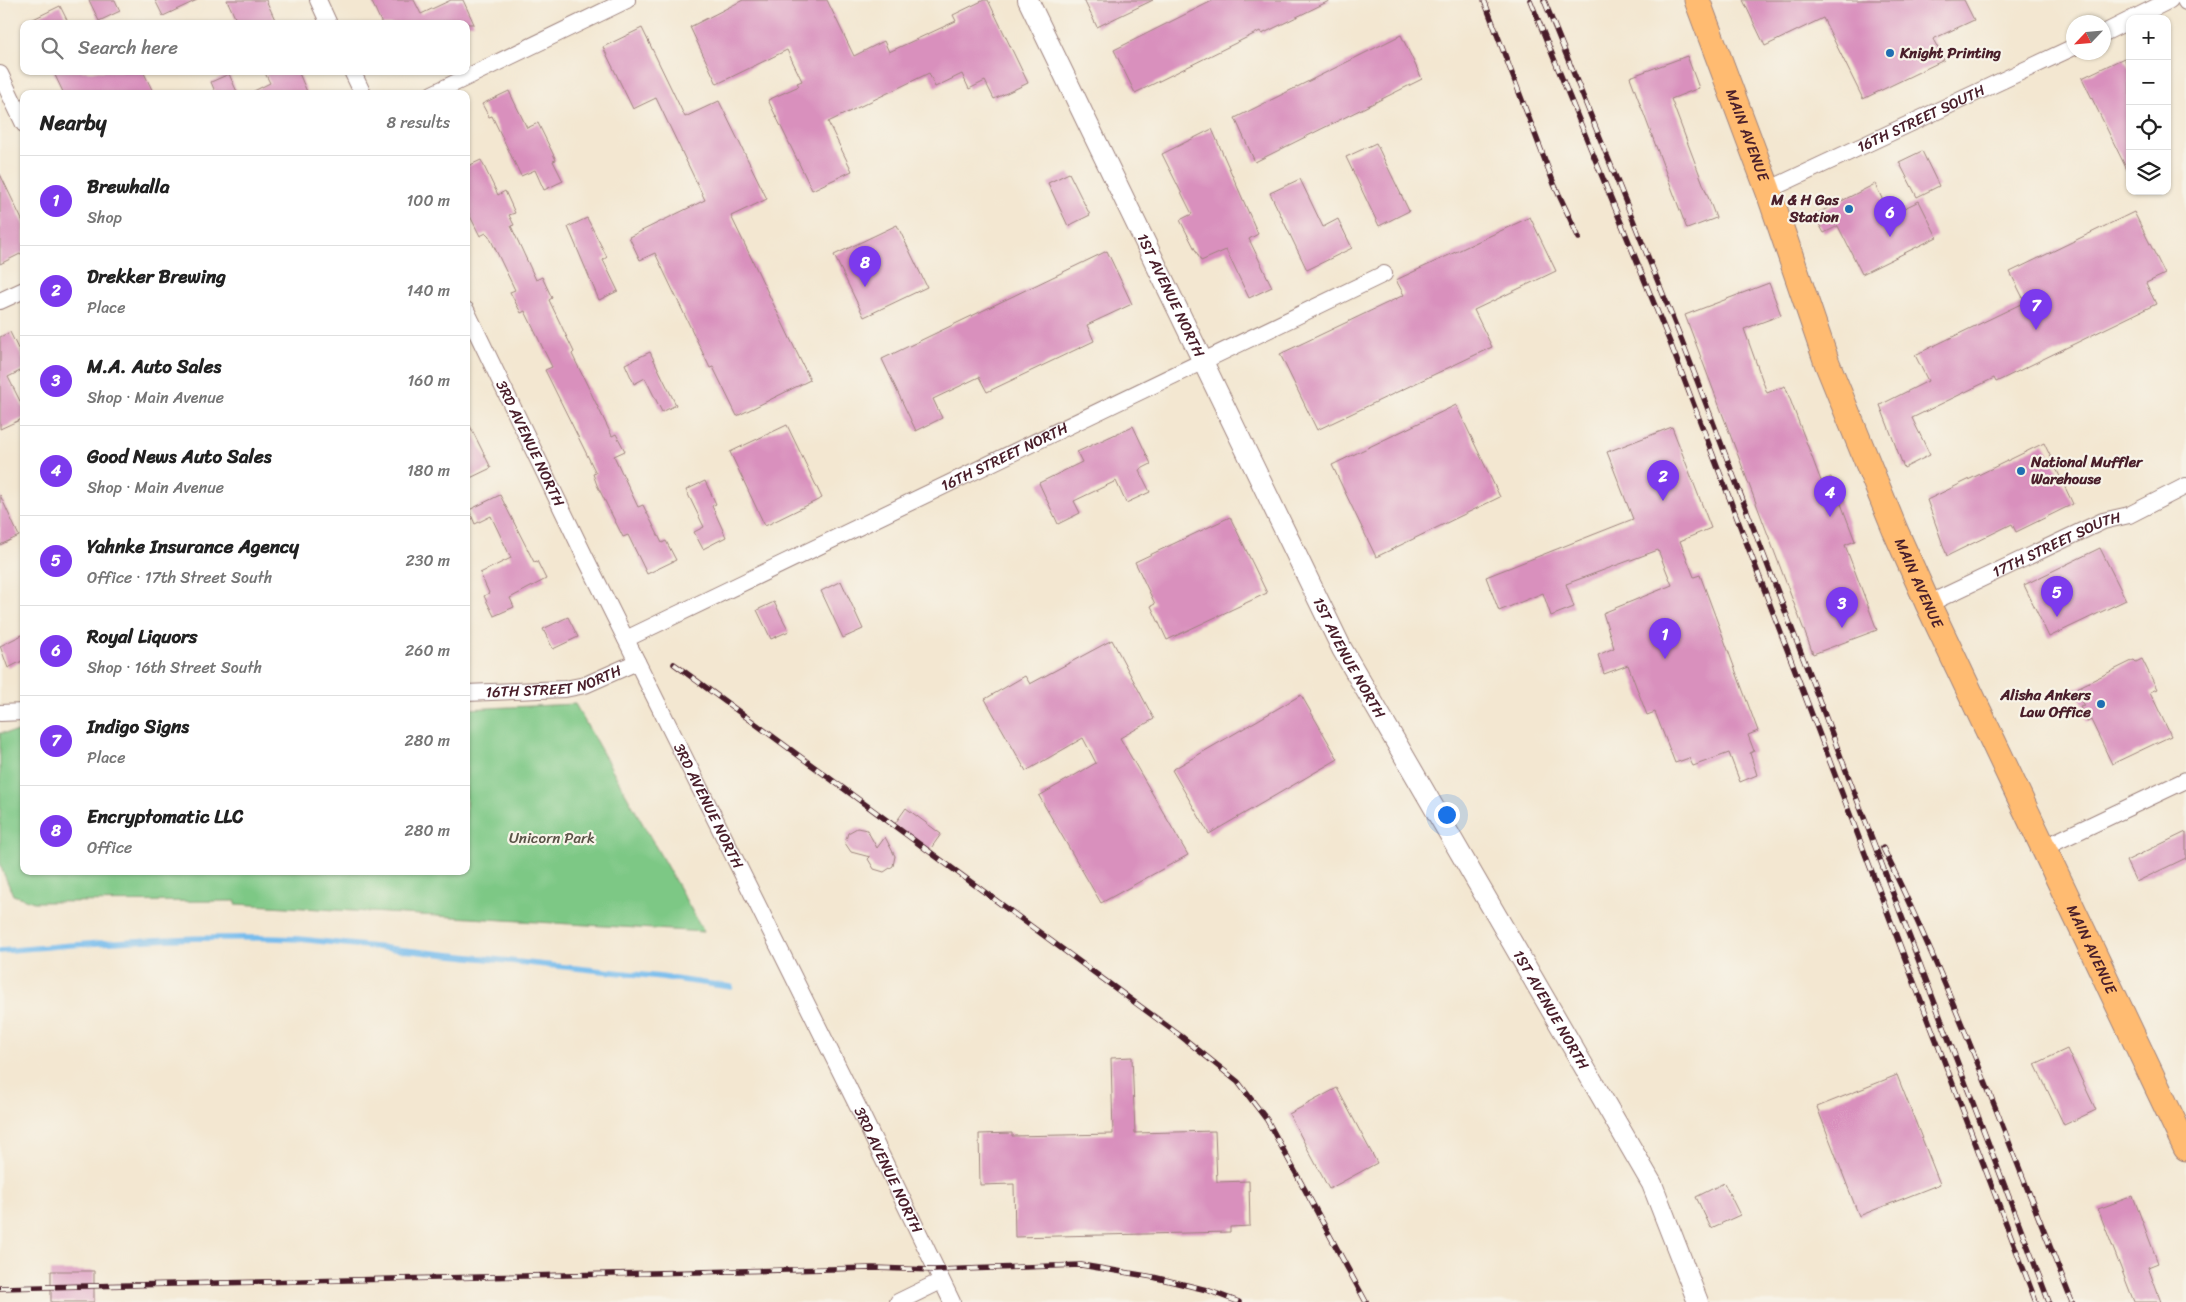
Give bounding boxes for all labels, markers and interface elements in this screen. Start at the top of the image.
north arrow [2066,15,2111,60]
map controls [2126,15,2171,195]
button: + [2126,15,2171,60]
search box [20,20,470,75]
text: Search here [78,31,178,64]
icon: search [38,34,66,62]
place label: Knight Printing [1899,40,2002,66]
marker: Knight Printing [1884,47,1896,59]
button: − [2126,60,2171,105]
street label: 16TH STREET SOUTH [1853,77,1990,160]
street label: MAIN AVENUE [1718,85,1777,186]
text: Nearby [40,104,106,142]
button: locate [2126,105,2171,150]
text: 8 results [387,108,450,137]
button: layers [2126,150,2171,195]
text: Brewhalla [87,170,170,203]
text: 1 [53,186,59,215]
text: 100 m [406,186,450,215]
place label: M & H Gas Station [1770,187,1840,230]
pin: 6 [1874,196,1906,237]
text: Shop [87,203,122,232]
marker: M & H Gas Station [1843,203,1855,215]
street label: 1ST AVENUE NORTH [1130,229,1212,362]
pin: 8 [849,246,881,287]
text: Drekker Brewing [87,260,226,293]
text: 2 [51,276,61,305]
text: 140 m [407,276,450,305]
pin: 7 [2020,289,2052,330]
text: Place [87,293,126,322]
text: M.A. Auto Sales [87,350,221,383]
text: 3 [52,366,60,395]
text: 160 m [407,366,450,395]
street label: 3RD AVENUE NORTH [489,376,572,511]
text: Shop · Main Avenue [87,383,224,412]
street label: 16TH STREET NORTH [936,415,1073,499]
text: Good News Auto Sales [87,440,271,473]
place label: National Muffler Warehouse [2030,449,2144,492]
text: 4 [51,456,61,485]
text: 180 m [407,456,450,485]
pin: 2 [1647,460,1679,501]
marker: National Muffler Warehouse [2015,465,2027,477]
text: Shop · Main Avenue [87,473,224,502]
pin: 4 [1814,476,1846,517]
street label: 17TH STREET SOUTH [1988,504,2124,585]
text: Yahnke Insurance Agency [87,530,299,563]
street label: MAIN AVENUE [1887,534,1951,634]
text: 5 [51,546,61,575]
text: 230 m [405,546,450,575]
text: Office · 17th Street South [87,563,272,592]
pin: 5 [2041,576,2073,617]
pin: 3 [1826,587,1858,628]
street label: 1ST AVENUE NORTH [1306,592,1393,724]
pin: 1 [1649,618,1681,659]
text: Royal Liquors [87,620,198,653]
text: 6 [51,636,61,665]
text: 260 m [405,636,450,665]
text: Shop · 16th Street South [87,653,262,682]
street label: 16TH STREET NORTH [485,657,626,705]
place label: Alisha Ankers Law Office [1999,682,2092,725]
marker: Alisha Ankers Law Office [2095,698,2107,710]
text: Indigo Signs [87,710,189,743]
text: 7 [51,726,61,755]
text: 280 m [405,726,450,755]
street label: 3RD AVENUE NORTH [666,738,751,874]
text: Place [87,743,126,772]
text: Encryptomatic LLC [87,800,243,833]
your location [1434,802,1460,828]
text: 8 [51,816,61,845]
text: 280 m [405,816,450,845]
park label: Unicorn Park [509,825,595,851]
text: Office [87,833,132,862]
street label: MAIN AVENUE [2059,900,2125,1000]
street label: 1ST AVENUE NORTH [1506,945,1596,1075]
street label: 3RD AVENUE NORTH [847,1102,930,1238]

